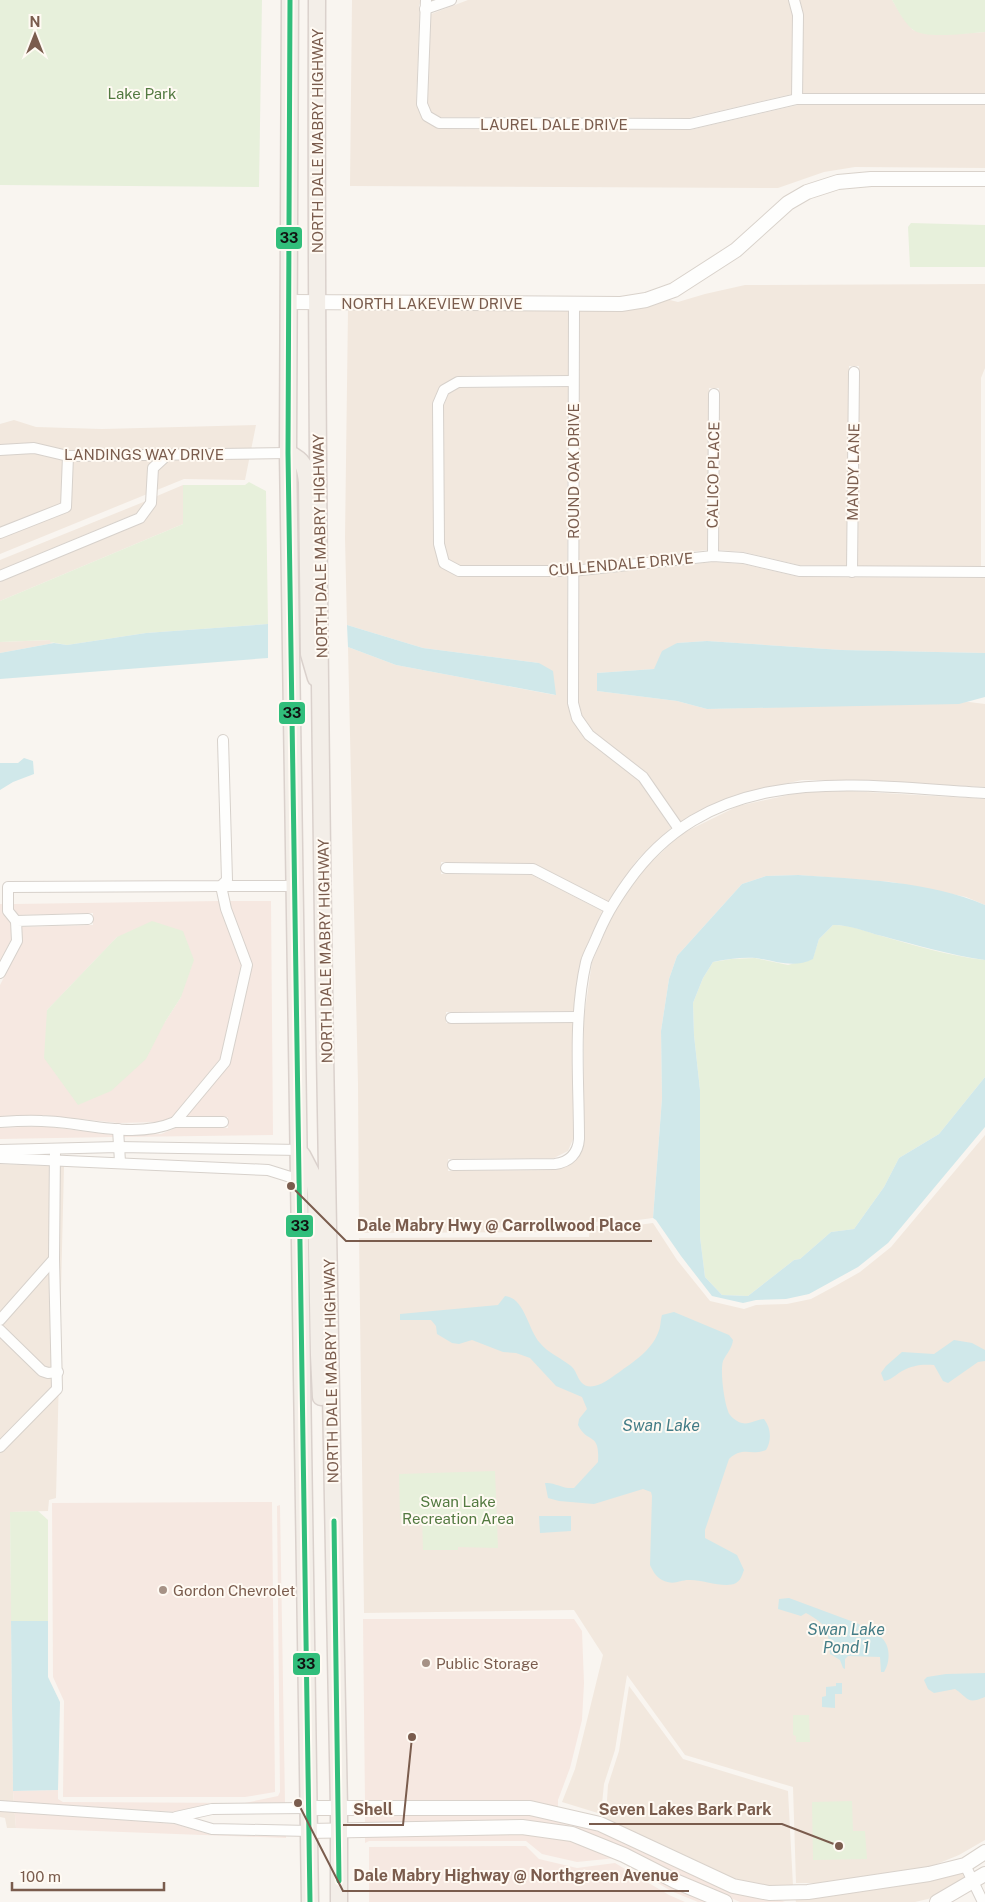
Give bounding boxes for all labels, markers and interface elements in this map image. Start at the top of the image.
north arrow [10,10,60,60]
text: N [30,14,40,30]
street label: NORTH DALE MABRY HIGHWAY [309,29,326,253]
park label: Lake Park [108,85,176,102]
street label: LAUREL DALE DRIVE [480,116,628,133]
line badge: 33 [275,226,303,250]
text: 33 [280,230,298,246]
street label: NORTH LAKEVIEW DRIVE [341,295,523,312]
street label: ROUND OAK DRIVE [565,403,582,539]
street label: CALICO PLACE [704,421,722,529]
street label: MANDY LANE [844,423,862,521]
street label: NORTH DALE MABRY HIGHWAY [310,434,330,658]
street label: LANDINGS WAY DRIVE [64,446,224,463]
street label: CULLENDALE DRIVE [548,549,694,579]
line badge: 33 [278,701,306,725]
text: 33 [283,705,301,721]
street label: NORTH DALE MABRY HIGHWAY [315,839,335,1063]
callout: Dale Mabry Hwy @ Carrollwood Place [346,1210,652,1241]
line badge: 33 [285,1214,314,1238]
text: Dale Mabry Hwy @ Carrollwood Place [357,1216,641,1235]
text: 33 [291,1218,309,1234]
street label: NORTH DALE MABRY HIGHWAY [321,1259,341,1483]
water label: Swan Lake [622,1416,700,1435]
park label: Swan Lake Recreation Area [402,1493,514,1527]
place label: Gordon Chevrolet [173,1582,295,1599]
marker: Gordon Chevrolet [157,1584,169,1596]
water label: Swan Lake Pond 1 [807,1620,885,1657]
line badge: 33 [292,1652,321,1676]
place label: Public Storage [436,1655,538,1672]
text: 33 [297,1656,315,1672]
marker: Public Storage [420,1657,432,1669]
callout: Seven Lakes Bark Park [589,1793,782,1824]
callout: Shell [343,1794,403,1825]
text: Shell [353,1800,393,1819]
text: Seven Lakes Bark Park [598,1800,772,1819]
scale bar [12,1860,165,1892]
callout: Dale Mabry Highway @ Northgreen Avenue [343,1860,689,1891]
text: Dale Mabry Highway @ Northgreen Avenue [353,1866,679,1885]
text: 100 m [20,1868,61,1885]

